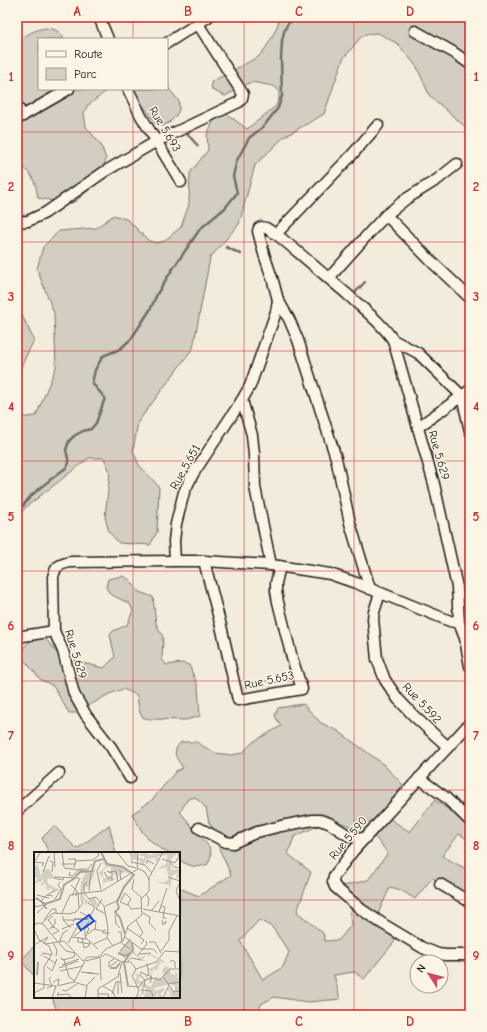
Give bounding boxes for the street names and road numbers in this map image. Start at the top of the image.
street label: Rue 5.693 [146,104,184,154]
street label: Rue 5.629 [425,429,453,481]
street label: Rue 5.651 [167,442,203,492]
street label: Rue 5.629 [62,628,90,680]
street label: Rue 5.653 [243,668,295,692]
street label: Rue 5.592 [400,680,444,726]
street label: Rue 5.590 [326,814,370,862]

